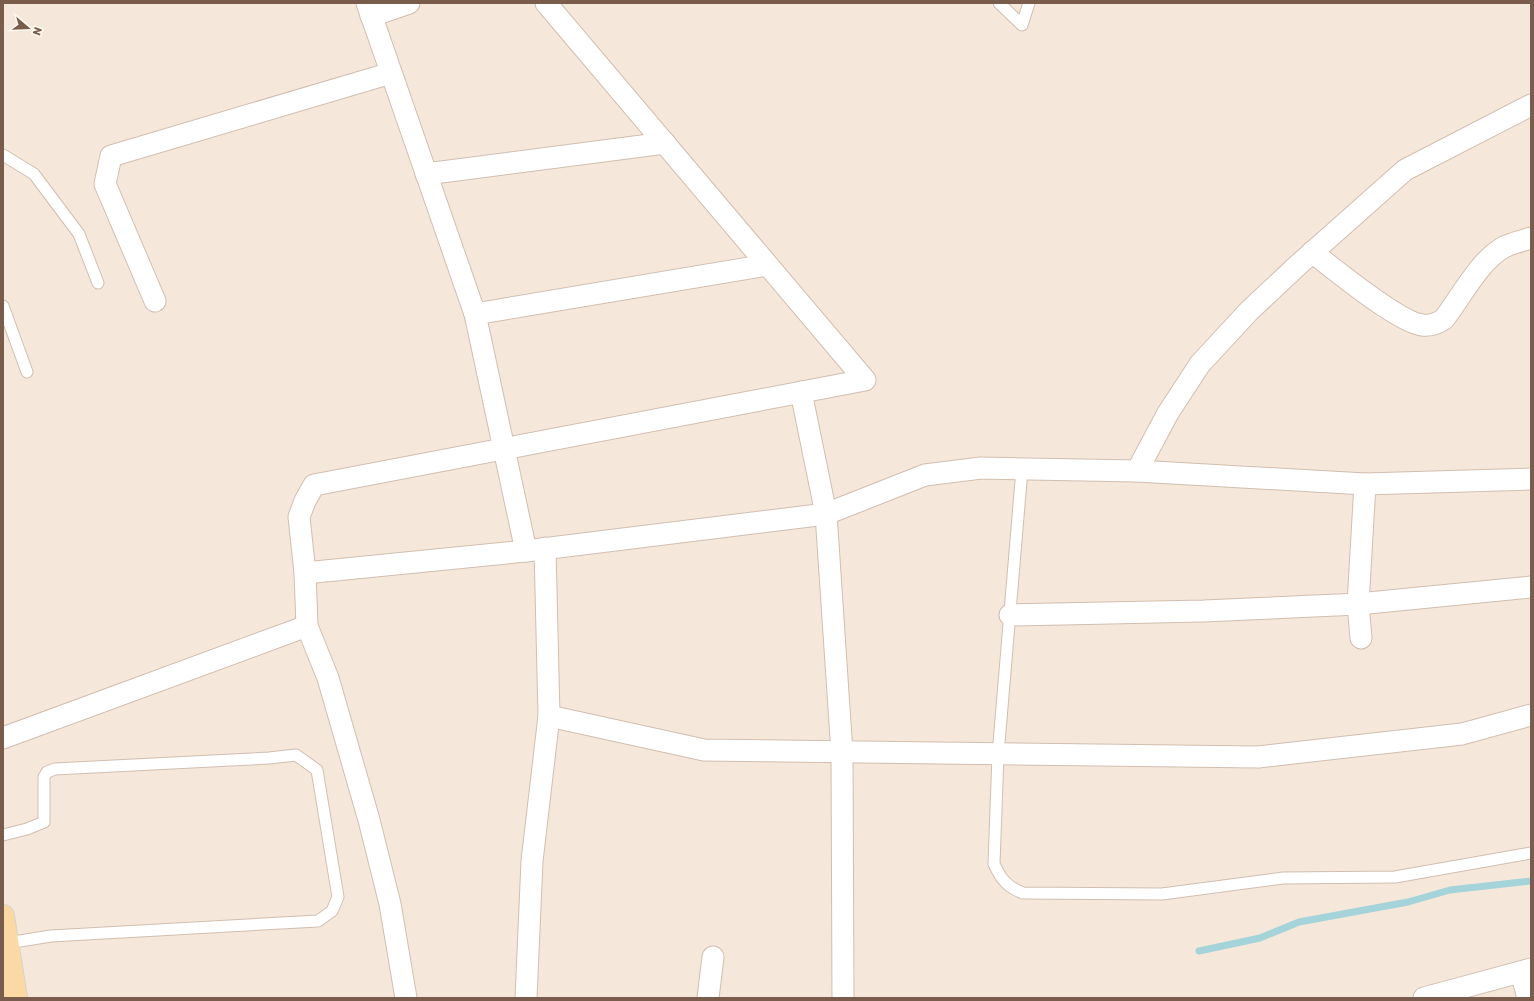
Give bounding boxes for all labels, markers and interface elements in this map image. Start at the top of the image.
north arrow [8,8,48,48]
text: N [30,25,44,37]

